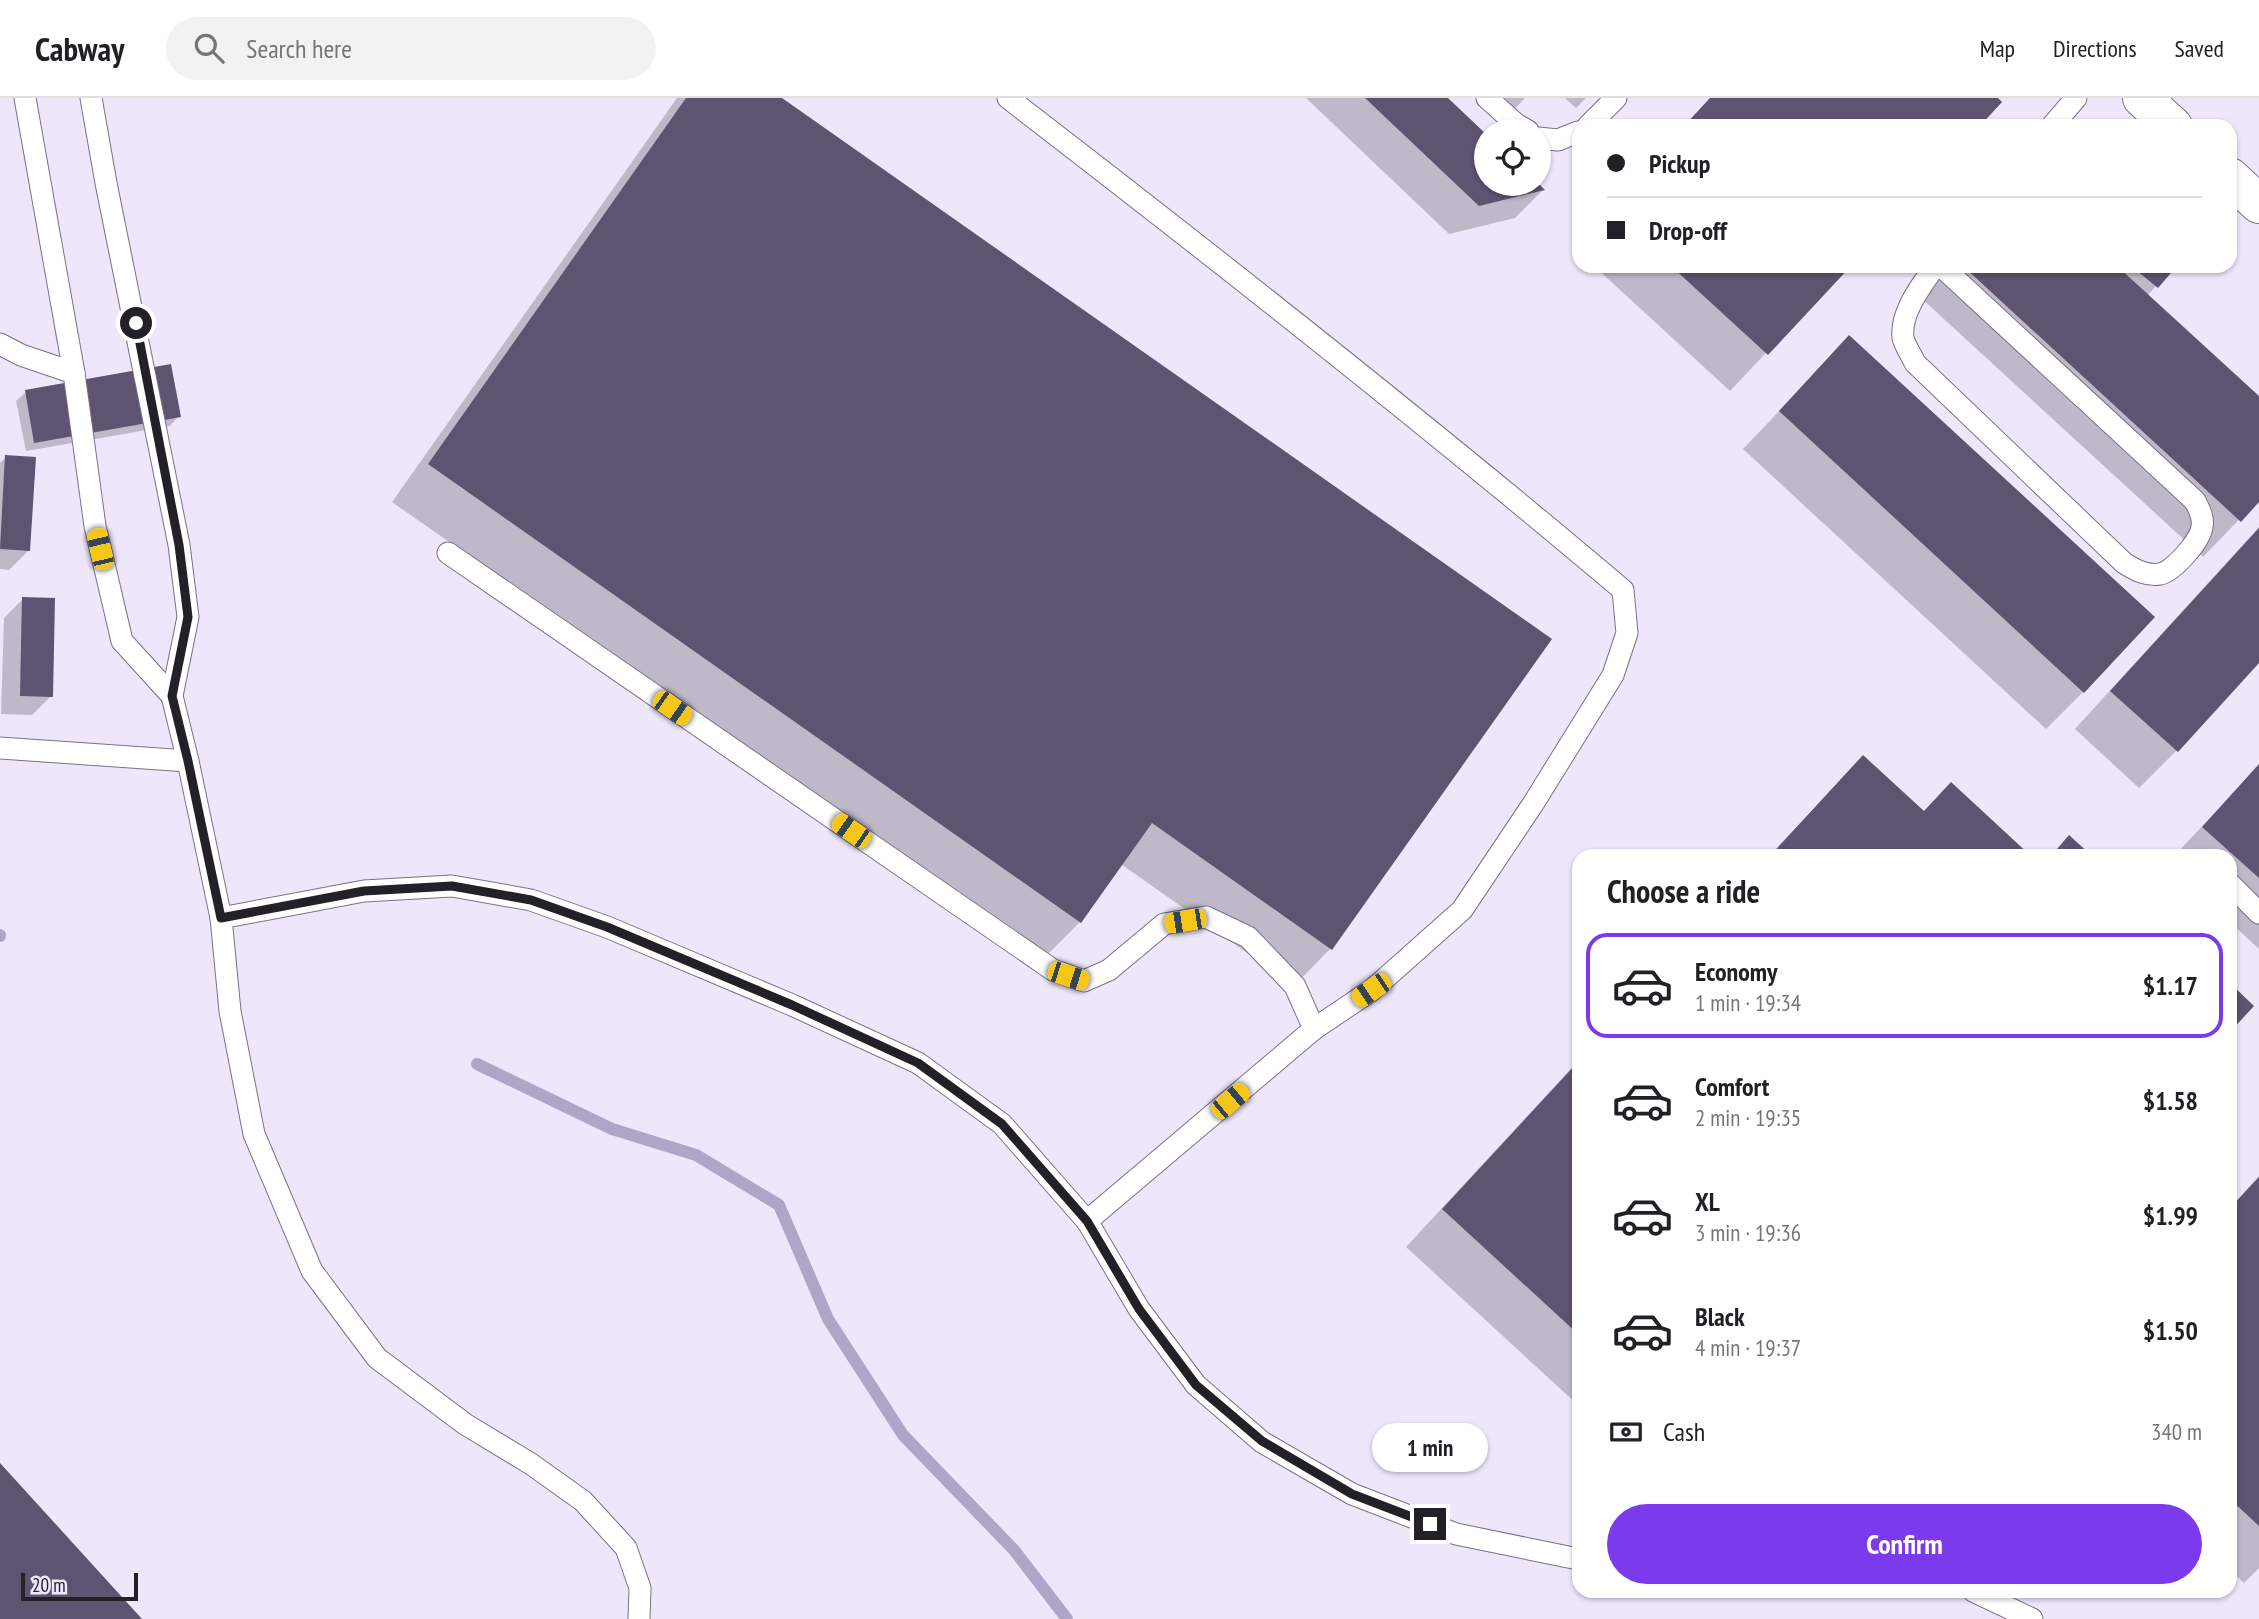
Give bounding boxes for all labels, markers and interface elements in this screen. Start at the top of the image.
search box [166,17,656,80]
text: Cabway [35,27,124,70]
icon: search [190,29,228,67]
text: Search here [246,32,352,65]
text: Map [1980,33,2015,64]
text: Directions [2053,33,2137,64]
text: Saved [2175,33,2224,64]
map controls [1474,119,1551,196]
button: locate [1474,119,1551,196]
text: Pickup [1649,147,1710,180]
text: Drop-off [1649,214,1727,247]
route start [120,307,152,339]
car [86,526,115,572]
car [649,687,696,729]
car [828,810,875,852]
text: Choose a ride [1607,870,1760,912]
car [1163,907,1208,935]
icon: car [1611,954,1674,1017]
text: Economy [1695,955,1777,988]
car [1045,960,1092,992]
text: $1.17 [2143,969,2198,1002]
car [1348,970,1395,1010]
text: 1 min · 19:34 [1695,988,1801,1017]
icon: car [1611,1069,1674,1132]
text: Comfort [1695,1070,1769,1103]
car [1208,1079,1253,1123]
text: $1.58 [2143,1084,2198,1117]
text: 2 min · 19:35 [1695,1103,1801,1132]
icon: car [1611,1184,1674,1247]
text: XL [1695,1185,1720,1218]
text: $1.99 [2143,1199,2198,1232]
text: 3 min · 19:36 [1695,1218,1801,1247]
icon: car [1611,1299,1674,1362]
text: Black [1695,1300,1745,1333]
text: $1.50 [2143,1314,2198,1347]
text: 4 min · 19:37 [1695,1333,1801,1362]
icon: cash [1607,1413,1645,1451]
text: Cash [1663,1415,1705,1448]
text: 340 m [2151,1417,2202,1446]
callout: 1 min [1372,1422,1488,1472]
text: 1 min [1407,1433,1453,1462]
button: Confirm [1607,1504,2202,1584]
route end [1414,1508,1446,1540]
scale bar [21,1570,138,1602]
text: 20 m [32,1573,66,1597]

